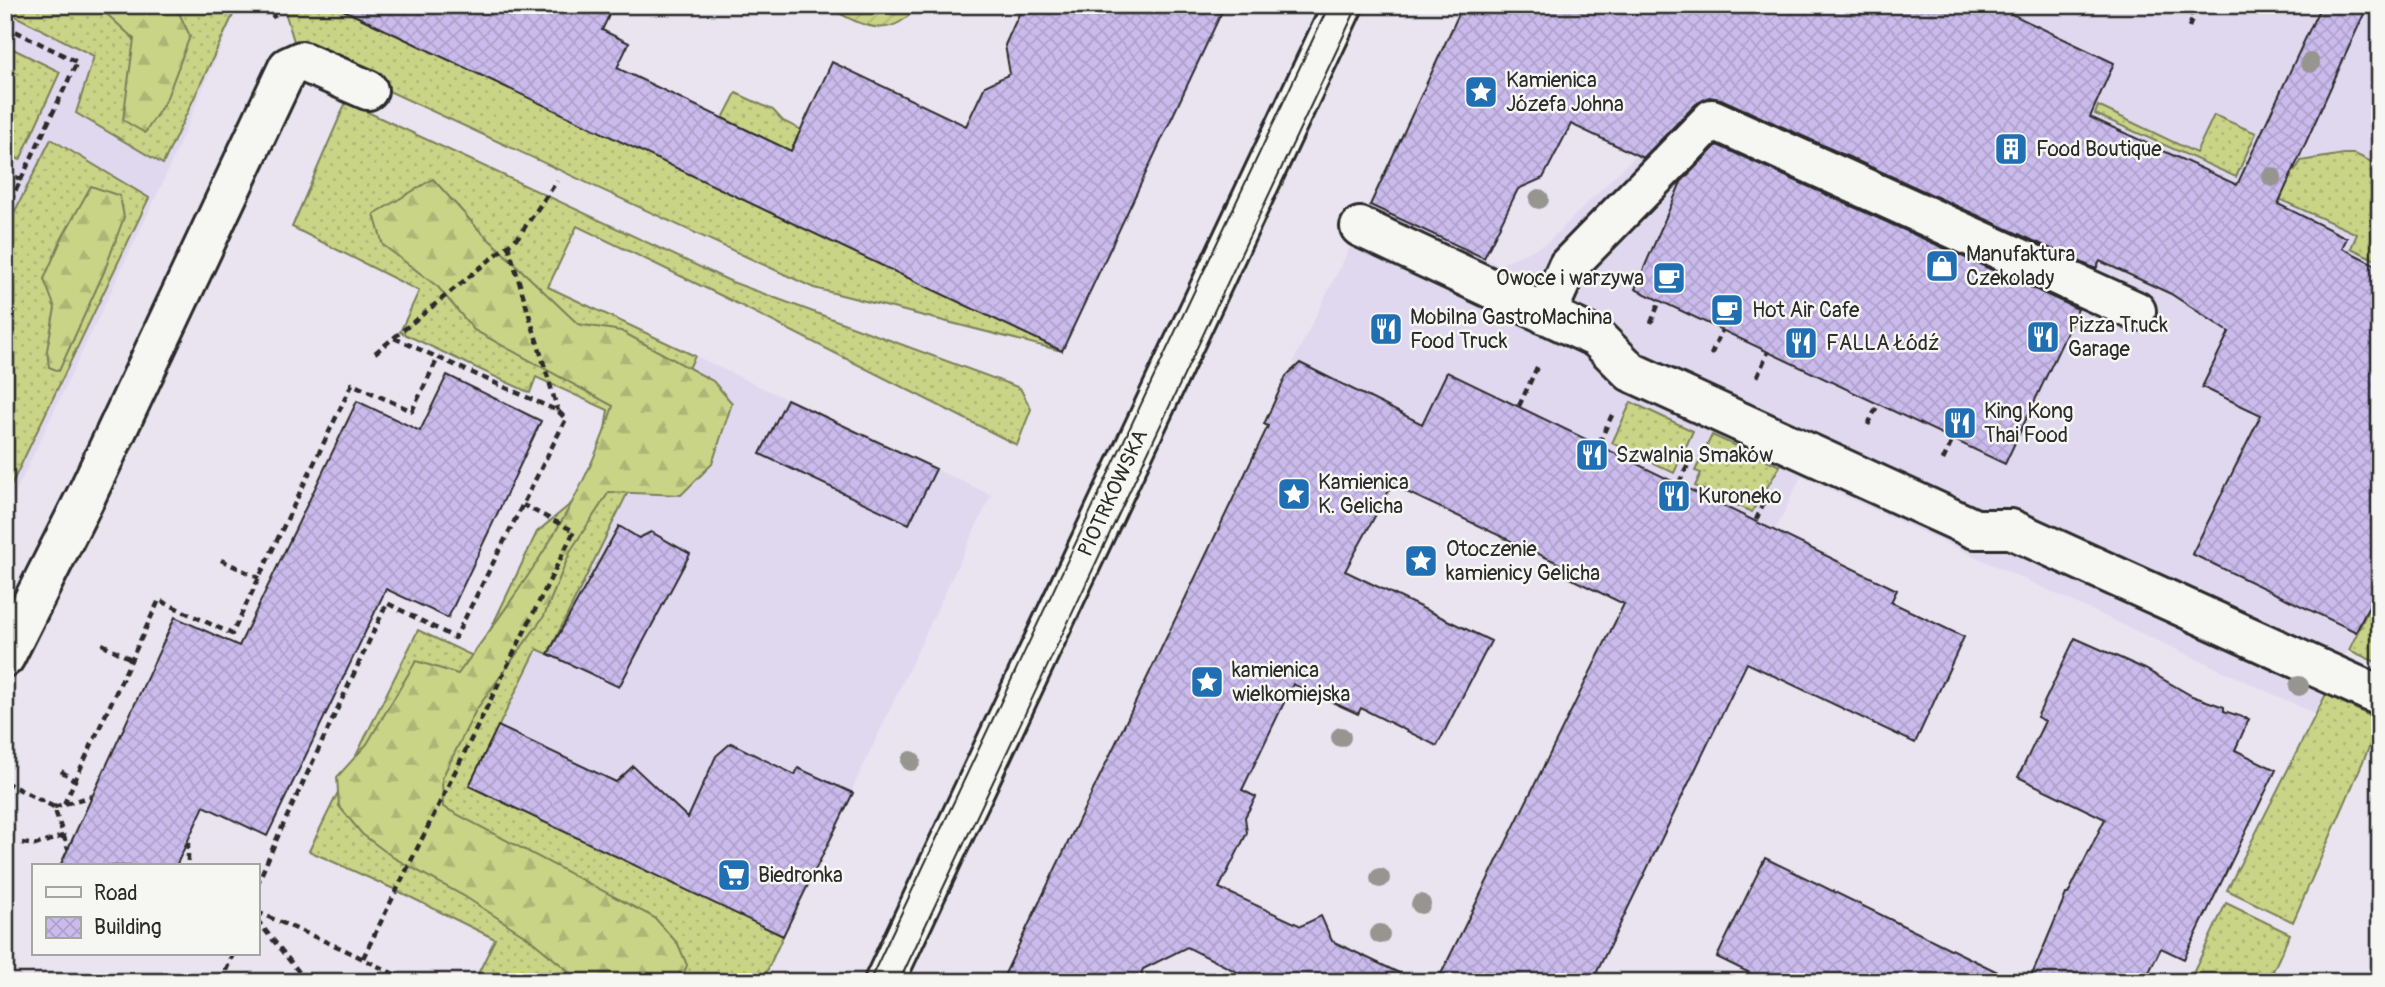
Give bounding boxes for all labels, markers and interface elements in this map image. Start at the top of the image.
place label: Kamienica Józefa Johna [1506,67,1624,118]
place icon: Kamienica Józefa Johna [1462,73,1500,111]
building icon: Food Boutique [1992,130,2030,168]
place label: Food Boutique [2036,136,2162,163]
place label: Manufaktura Czekolady [1966,241,2075,292]
shop icon: Manufaktura Czekolady [1923,247,1961,285]
cafe icon: Owoce i warzywa [1650,259,1688,297]
place label: Owoce i warzywa [1496,265,1644,292]
cafe icon: Hot Air Cafe [1708,291,1746,329]
place label: Hot Air Cafe [1752,297,1860,324]
place label: Mobilna GastroMachina Food Truck [1410,304,1612,355]
restaurant icon: Mobilna GastroMachina Food Truck [1367,310,1405,348]
place label: Pizza Truck Garage [2068,312,2168,363]
restaurant icon: Pizza Truck Garage [2024,318,2062,356]
restaurant icon: FALLA Łódź [1782,324,1820,362]
place label: FALLA Łódź [1826,330,1939,357]
place label: King Kong Thai Food [1984,398,2073,449]
restaurant icon: King Kong Thai Food [1941,404,1979,442]
street label: PIOTRKOWSKA [1072,425,1154,561]
restaurant icon: Szwalnia Smaków [1573,436,1611,474]
place label: Szwalnia Smaków [1616,442,1773,469]
place label: Kamienica K. Gelicha [1318,469,1409,520]
place icon: Kamienica K. Gelicha [1275,475,1313,513]
restaurant icon: Kuroneko [1655,477,1693,515]
place label: Kuroneko [1698,483,1782,510]
place label: Otoczenie kamienicy Gelicha [1446,536,1600,587]
place icon: Otoczenie kamienicy Gelicha [1402,542,1440,580]
place label: kamienica wielkomiejska [1232,657,1350,708]
place icon: kamienica wielkomiejska [1188,663,1226,701]
supermarket icon: Biedronka [715,856,753,894]
place label: Biedronka [758,862,843,889]
legend [32,864,259,956]
text: Road [94,880,138,907]
text: Building [94,914,161,941]

